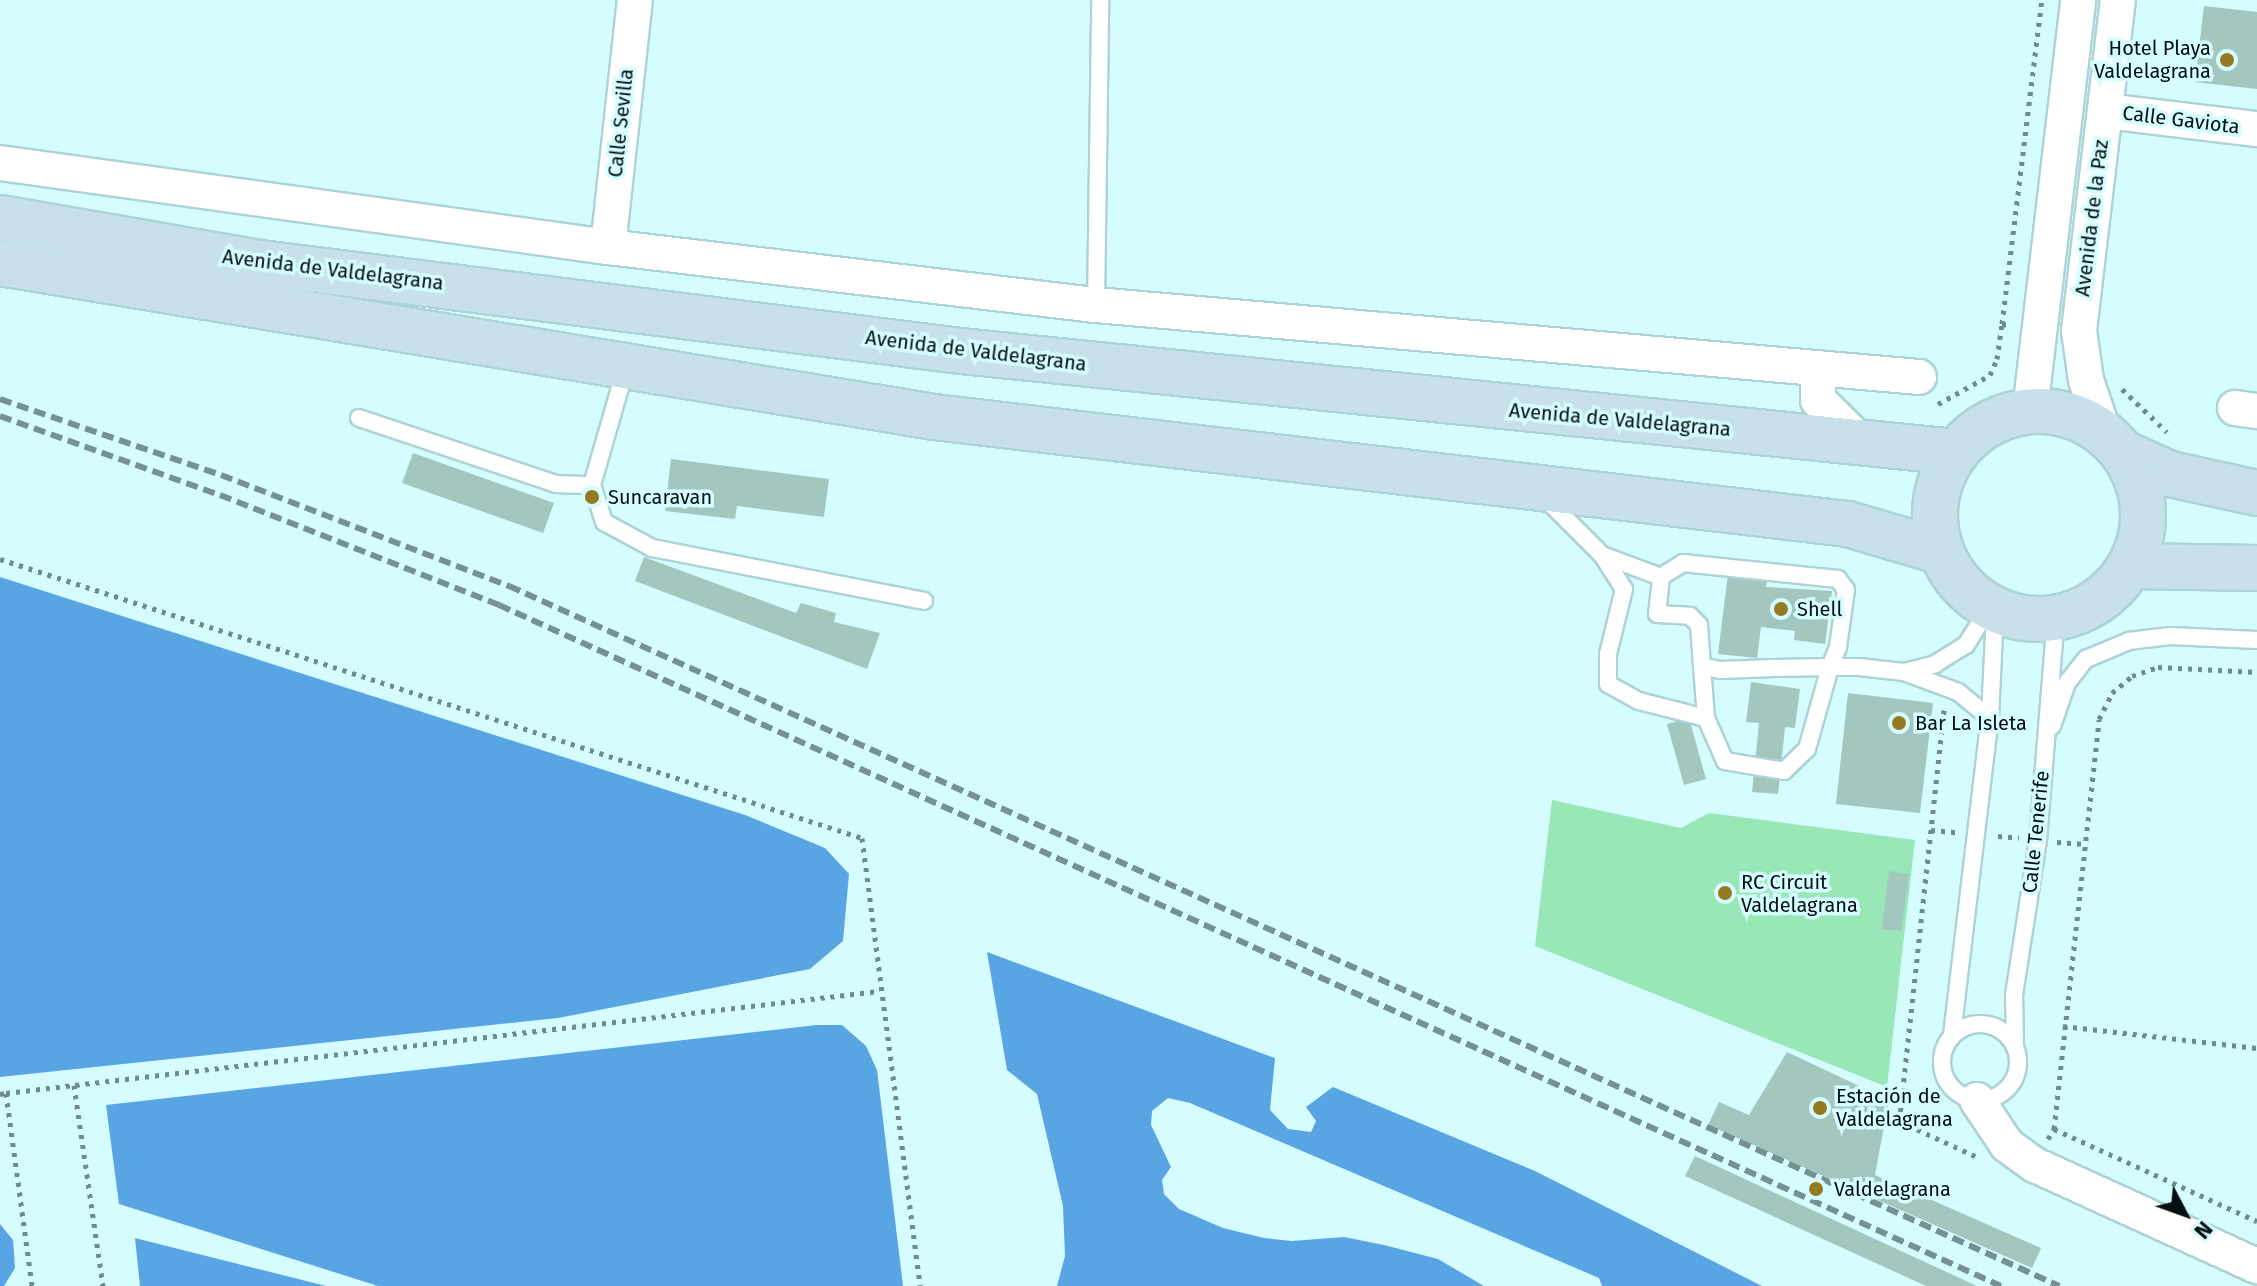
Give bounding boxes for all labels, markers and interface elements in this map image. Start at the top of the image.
place label: Hotel Playa Valdelagrana [2094,36,2211,83]
marker: Hotel Playa Valdelagrana [2218,51,2236,69]
street label: Calle Sevilla [603,67,639,179]
street label: Calle Gaviota [2121,101,2241,139]
street label: Avenida de la Paz [2070,138,2114,298]
street label: Avenida de Valdelagrana [221,245,445,295]
street label: Avenida de Valdelagrana [864,326,1088,376]
street label: Avenida de Valdelagrana [1508,398,1732,442]
place label: Suncaravan [608,485,712,509]
marker: Suncaravan [583,488,601,506]
place label: Shell [1797,597,1842,621]
marker: Shell [1772,600,1790,618]
place label: Bar La Isleta [1915,711,2027,735]
marker: Bar La Isleta [1890,714,1908,732]
street label: Calle Tenerife [2018,770,2054,894]
place label: RC Circuit Valdelagrana [1741,870,1858,917]
marker: RC Circuit Valdelagrana [1716,884,1734,902]
place label: Estación de Valdelagrana [1836,1084,1953,1131]
marker: Estación de Valdelagrana [1811,1099,1829,1117]
north arrow [2145,1174,2225,1254]
place label: Valdelagrana [1834,1177,1951,1201]
marker: Valdelagrana [1805,1178,1827,1200]
text: N [2189,1216,2218,1244]

